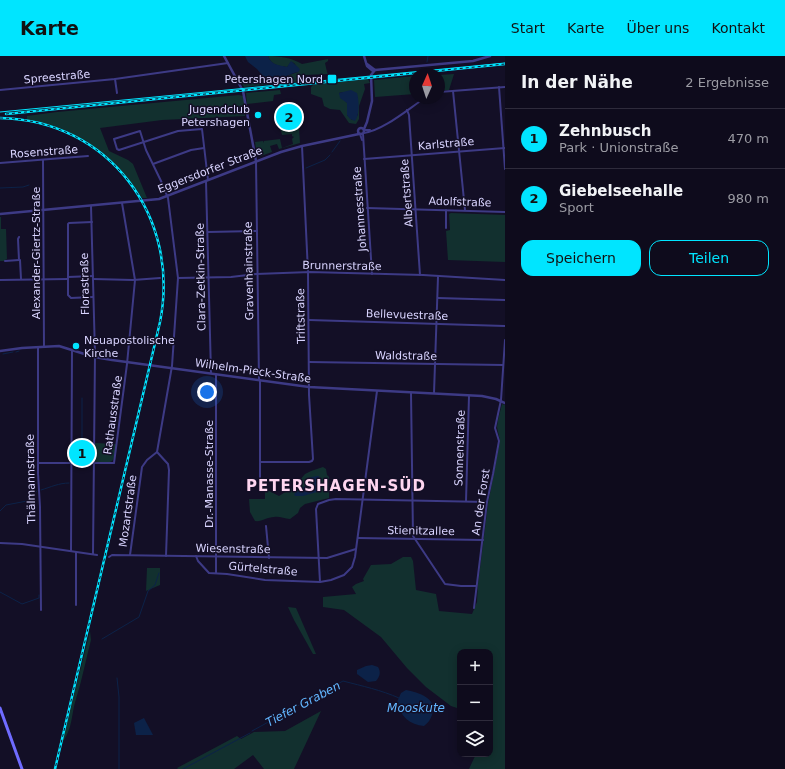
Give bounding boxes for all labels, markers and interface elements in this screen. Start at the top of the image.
text: Karte [20,17,79,39]
text: Start [511,20,545,36]
text: Karte [567,20,604,36]
text: Über uns [626,20,689,36]
text: Kontakt [711,20,765,36]
street label: Spreestraße [23,68,91,86]
north arrow [409,68,445,104]
text: In der Nähe [521,72,633,92]
place label: Petershagen Nord [224,73,323,86]
marker: Petershagen Nord [326,73,338,85]
text: 2 Ergebnisse [685,75,769,90]
pin: 2 [276,102,302,132]
place label: Jugendclub Petershagen [181,103,250,129]
marker: Jugendclub Petershagen [253,110,263,120]
text: Zehnbusch [559,122,651,140]
text: 1 [529,131,539,146]
text: 470 m [727,131,769,146]
street label: Karlstraße [417,135,475,153]
text: Park · Unionstraße [559,140,678,155]
street label: Rosenstraße [9,143,79,161]
street label: Eggersdorfer Straße [156,144,264,196]
street label: Albertstraße [398,158,416,227]
street label: Johannesstraße [351,166,370,253]
text: Giebelseehalle [559,182,683,200]
street label: Alexander-Giertz-Straße [30,187,43,319]
text: 2 [529,191,539,206]
text: 980 m [727,191,769,206]
street label: Adolfstraße [428,194,492,210]
text: Sport [559,200,594,215]
street label: Gravenhainstraße [242,221,256,320]
street label: Clara-Zetkin-Straße [194,223,208,331]
button: Speichern [521,240,641,276]
button: Teilen [649,240,769,276]
street label: Florastraße [78,252,92,315]
street label: Brunnerstraße [302,259,382,273]
street label: Triftstraße [294,288,308,345]
street label: Bellevuestraße [366,307,449,323]
place label: Neuapostolische Kirche [84,334,175,360]
marker: Neuapostolische Kirche [71,341,81,351]
street label: Waldstraße [375,349,437,363]
street label: Wilhelm-Pieck-Straße [194,356,312,386]
street label: Rathausstraße [101,374,125,455]
your location [197,382,217,402]
street label: Sonnenstraße [452,409,468,486]
street label: Dr.-Manasse-Straße [203,420,216,528]
street label: Thälmannstraße [24,434,38,525]
pin: 1 [69,438,95,468]
street label: An der Forst [469,467,493,536]
street label: Mozartstraße [117,474,140,548]
district label: PETERSHAGEN-SÜD [246,476,426,495]
street label: Stienitzallee [387,524,455,538]
street label: Wiesenstraße [195,542,271,556]
street label: Gürtelstraße [228,560,298,579]
map controls [457,649,493,757]
button: + [457,649,493,685]
water label: Tiefer Graben [263,678,343,730]
button: − [457,685,493,721]
water label: Mooskute [387,701,445,715]
button: layers [457,721,493,757]

